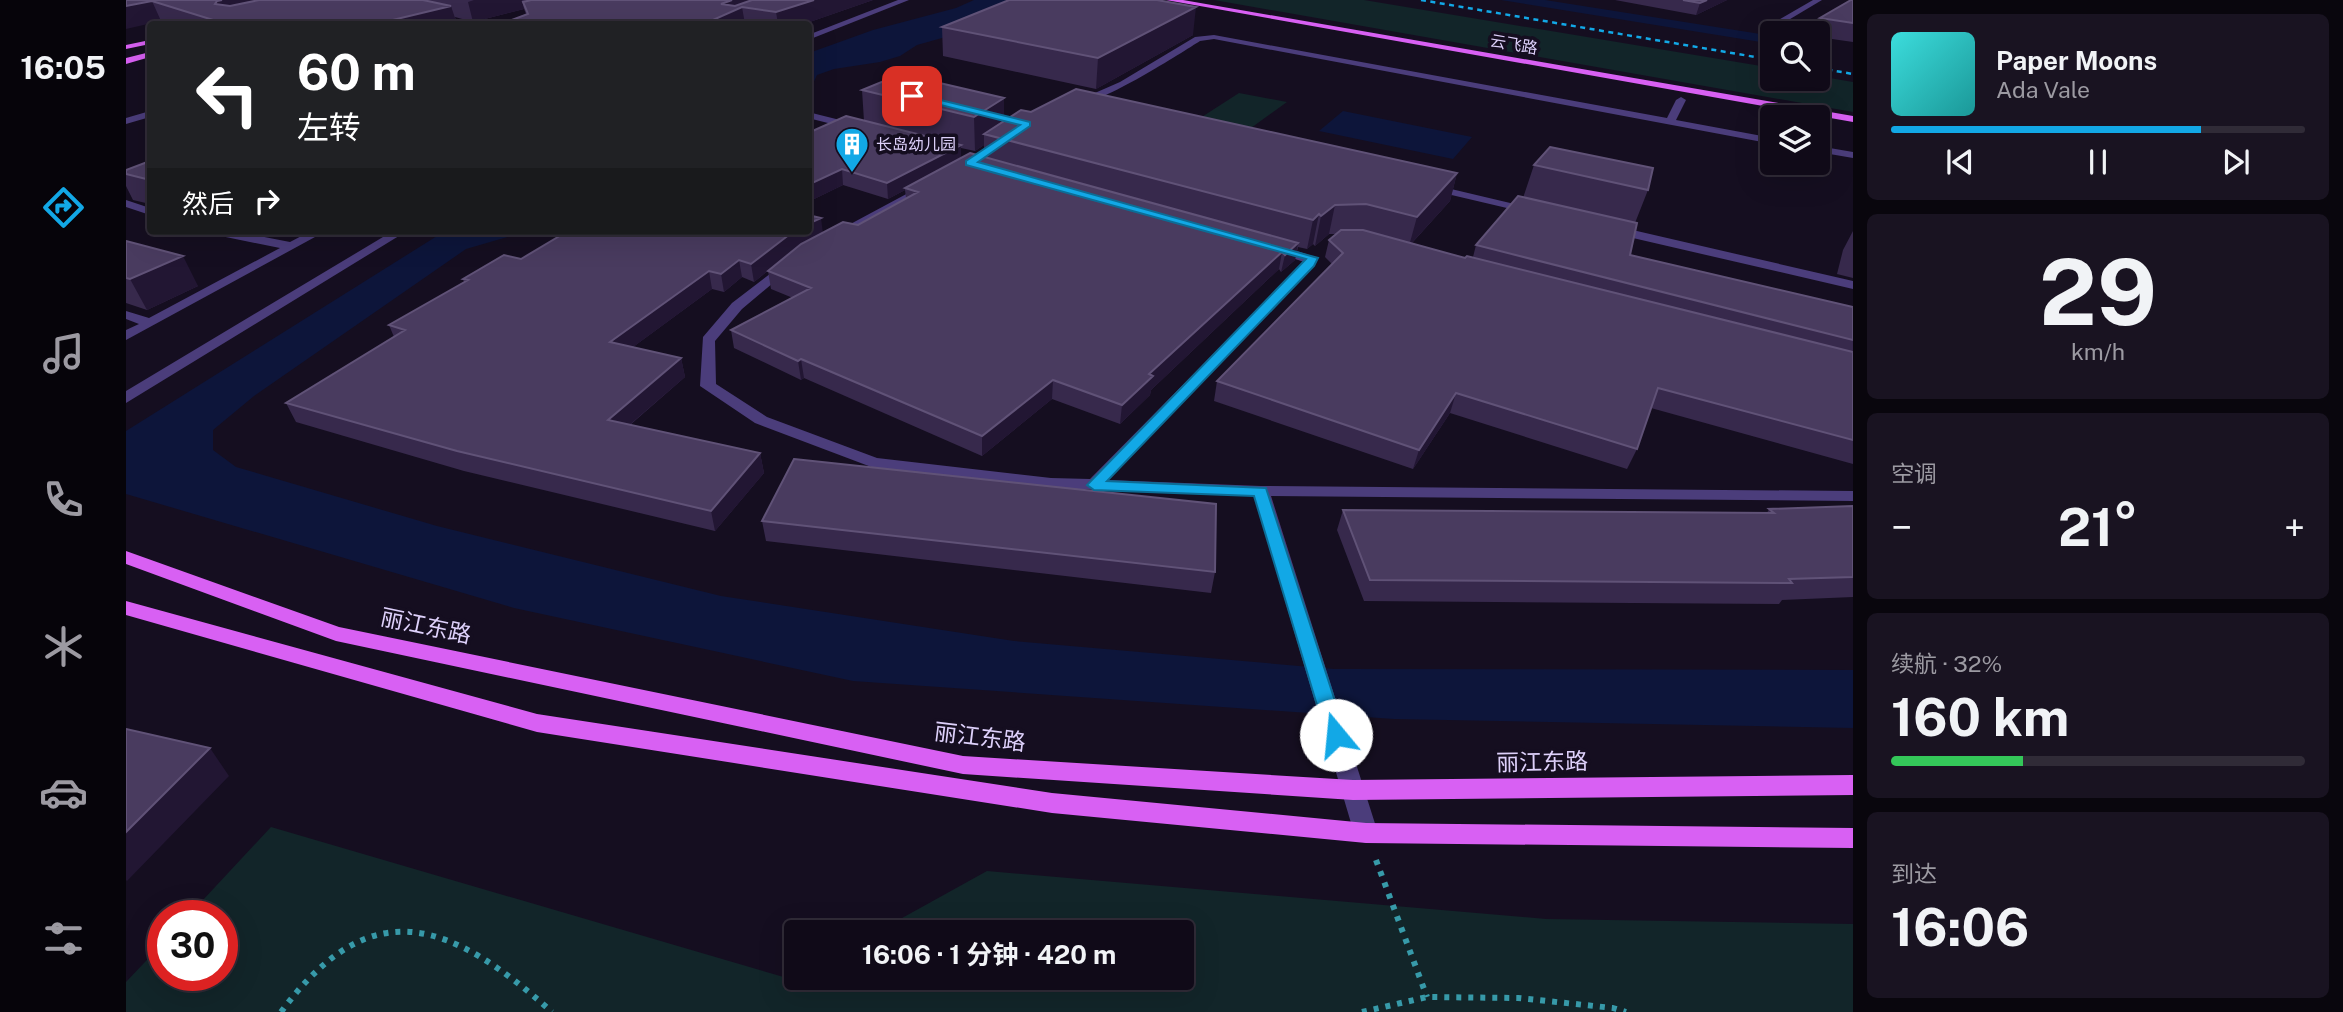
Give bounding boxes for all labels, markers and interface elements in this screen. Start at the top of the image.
map controls [1760,21,1830,175]
button: search [1760,21,1830,91]
street label: 云飞路 [1489,31,1539,58]
text: 60 m [297,43,416,101]
text: Paper Moons [1996,45,2157,76]
text: 16:05 [20,49,106,86]
icon: left [182,49,273,140]
pin [882,66,942,126]
text: Ada Vale [1996,76,2090,103]
icon: arrive [893,77,931,115]
button: layers [1760,105,1830,175]
text: 左转 [297,109,361,146]
building icon: 长岛幼儿园 [833,125,871,174]
place label: 长岛幼儿园 [876,135,956,154]
icon: previous [1941,143,1979,181]
icon: pause [2079,143,2117,181]
icon: next [2217,143,2255,181]
icon: right [248,182,286,220]
icon: directions [39,183,88,232]
text: 然后 [182,188,234,219]
text: 29 [2039,239,2157,345]
icon: music [39,329,88,378]
text: km/h [2071,338,2125,365]
text: 空调 [1891,460,1937,487]
icon: phone [39,475,88,524]
text: 21° [2058,497,2138,558]
text: − [1891,505,1912,550]
text: + [2284,505,2305,550]
street label: 丽江东路 [378,603,474,648]
icon: climate [39,622,88,671]
text: 续航 · 32% [1891,650,2002,677]
text: 160 km [1891,687,2069,748]
position arrow [1299,698,1373,772]
street label: 丽江东路 [933,717,1027,756]
street label: 丽江东路 [1496,747,1588,776]
icon: car [39,768,88,817]
text: 到达 [1891,860,1937,887]
text: 16:06 [1891,897,2029,958]
speed limit sign: 30 [147,900,238,991]
icon: filters [39,914,88,963]
text: 16:06 · 1 分钟 · 420 m [862,939,1116,970]

